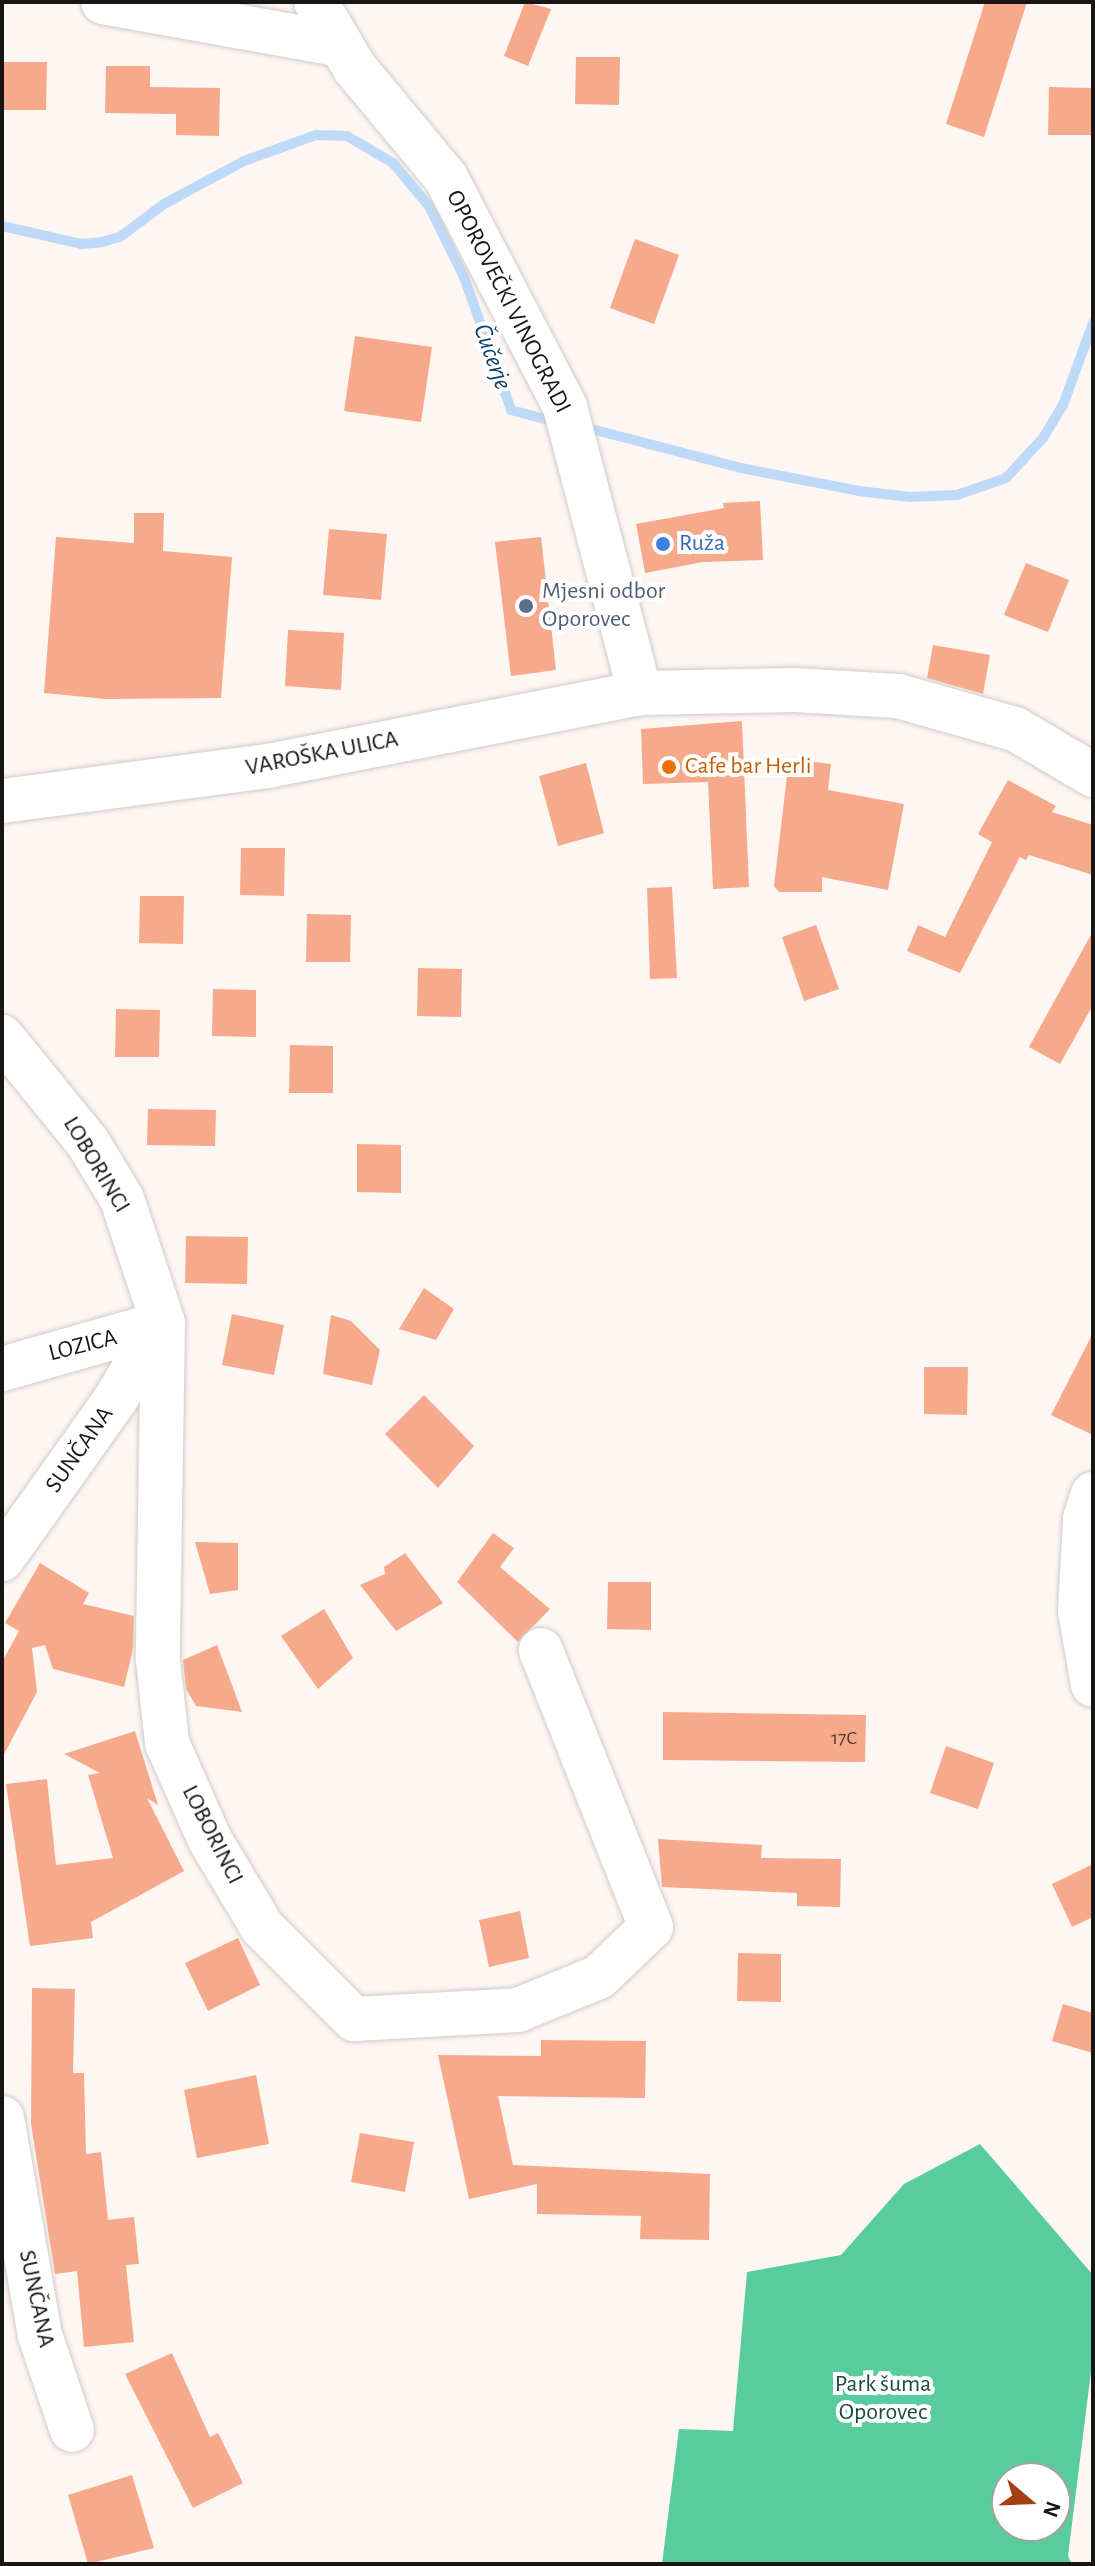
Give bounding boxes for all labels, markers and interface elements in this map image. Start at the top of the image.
street label: OPOROVEČKI VINOGRADI [439,186,577,418]
water label: Čučerje [466,320,518,394]
place label: Ruža [679,530,725,558]
marker: Ruža [654,535,672,553]
place label: Mjesni odbor Oporovec [542,578,665,634]
marker: Mjesni odbor Oporovec [517,597,535,615]
street label: VAROŠKA ULICA [243,725,401,783]
place label: Cafe bar Herli [685,753,812,781]
marker: Cafe bar Herli [660,758,678,776]
street label: LOBORINCI [56,1112,136,1218]
street label: LOZICA [46,1324,120,1368]
street label: SUNČANA [40,1401,120,1499]
house number: 17C [831,1726,857,1750]
street label: LOBORINCI [175,1781,249,1889]
street label: SUNČANA [12,2248,60,2350]
park label: Park šuma Oporovec [835,2371,931,2427]
north arrow [991,2462,1071,2542]
text: N [1039,2498,1065,2520]

